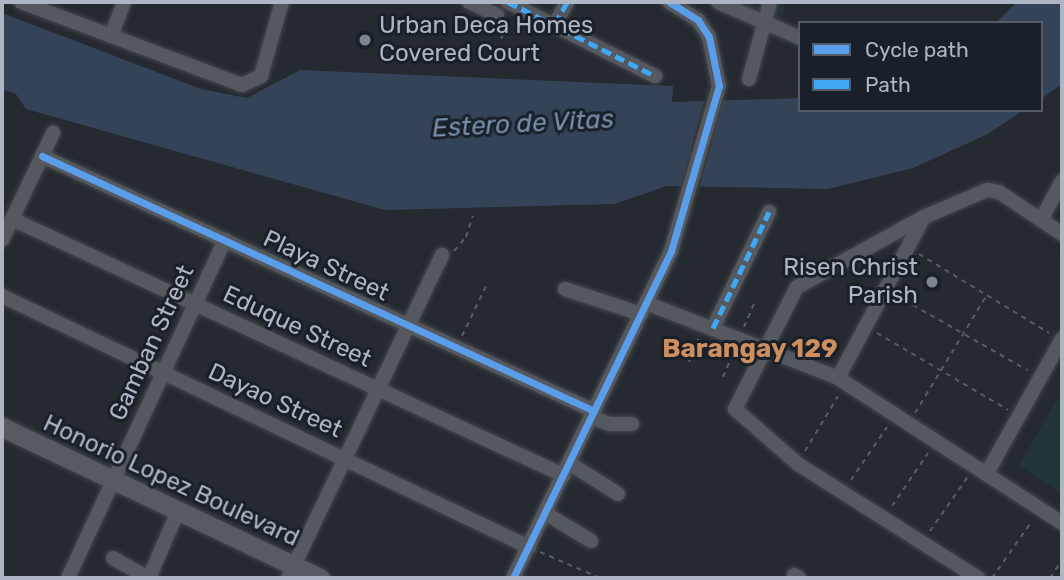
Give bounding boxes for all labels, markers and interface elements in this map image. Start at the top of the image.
place label: Urban Deca Homes Covered Court [379,12,593,68]
legend [798,21,1043,112]
marker: Urban Deca Homes Covered Court [357,32,373,48]
text: Cycle path [865,37,969,62]
text: Path [865,72,911,97]
water label: Estero de Vitas [431,104,615,144]
street label: Playa Street [259,224,393,308]
place label: Risen Christ Parish [783,254,918,310]
street label: Gamban Street [103,261,201,425]
marker: Risen Christ Parish [924,274,940,290]
street label: Eduque Street [218,280,376,374]
district label: Barangay 129 [662,333,838,365]
street label: Dayao Street [203,357,347,445]
street label: Honorio Lopez Boulevard [38,409,304,553]

